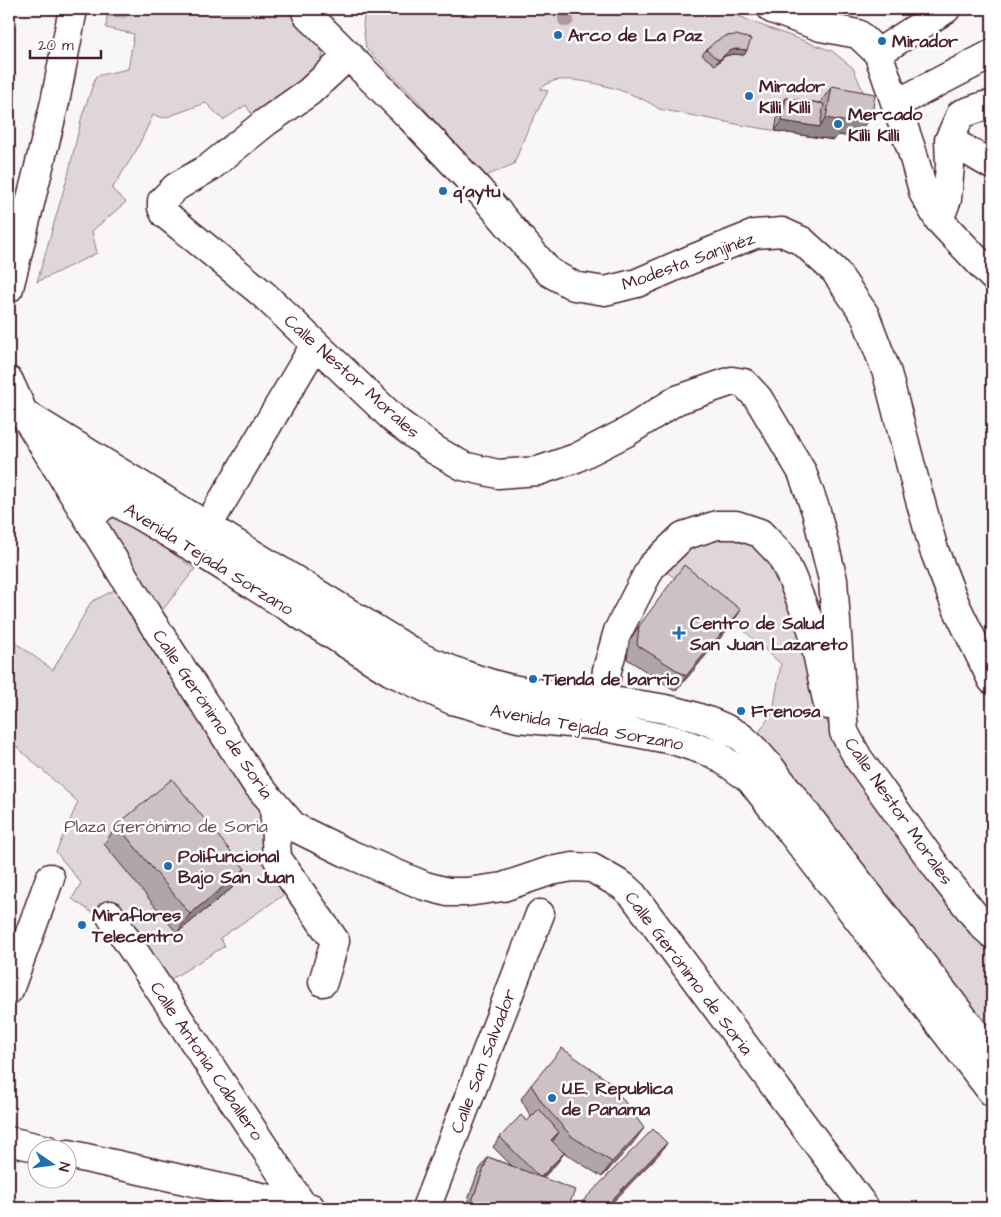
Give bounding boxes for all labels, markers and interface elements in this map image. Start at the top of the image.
place label: Arco de La Paz [568,23,704,48]
scale bar [30,28,101,60]
marker: Arco de La Paz [552,29,564,41]
place label: Mirador [892,29,958,54]
text: 20 m [38,35,74,56]
marker: Mirador [876,35,888,47]
place label: Mirador Killi Killi [759,74,825,120]
marker: Mirador Killi Killi [743,90,755,102]
place label: Mercado Killi Killi [848,102,923,148]
marker: Mercado Killi Killi [832,118,844,130]
place label: q'aytu [453,179,501,205]
marker: q'aytu [437,185,449,197]
street label: Modesta Sanjinéz [618,226,758,297]
street label: Calle Nestor Morales [278,309,425,444]
street label: Avenida Tejada Sorzano [119,497,298,622]
place label: Centro de Salud San Juan Lazareto [689,611,849,657]
street label: Calle Gerónimo de Soria [146,625,279,804]
marker: Centro de Salud San Juan Lazareto [672,626,686,640]
place label: Tienda de barrio [542,667,680,692]
marker: Tienda de barrio [527,673,539,685]
street label: Avenida Tejada Sorzano [488,698,685,757]
place label: Frenosa [751,699,821,724]
marker: Frenosa [735,705,747,717]
street label: Calle Nestor Morales [838,733,959,890]
park label: Plaza Gerónimo de Soria [64,814,268,839]
place label: Polifuncional Bajo San Juan [178,844,294,890]
marker: Polifuncional Bajo San Juan [162,860,174,872]
street label: Calle Gerónimo de Soria [619,886,759,1060]
place label: Miraflores Telecentro [91,903,184,949]
marker: Miraflores Telecentro [76,919,88,931]
street label: Calle Antonia Caballero [144,977,269,1146]
street label: Calle San Salvador [444,985,523,1137]
place label: U.E. Republica de Panama [561,1076,674,1122]
marker: U.E. Republica de Panama [546,1092,558,1104]
north arrow [28,1140,78,1190]
text: N [53,1160,74,1173]

